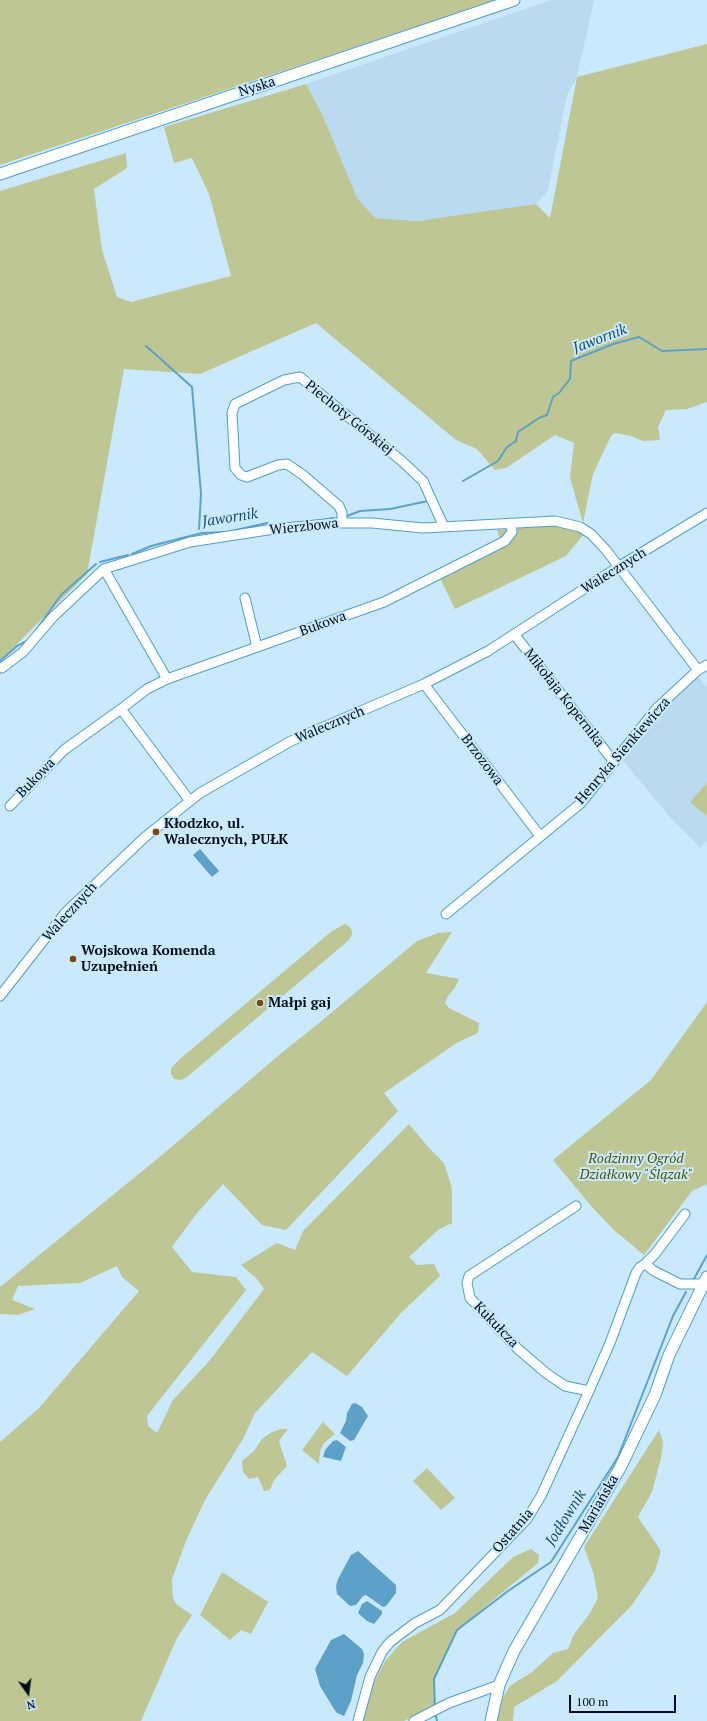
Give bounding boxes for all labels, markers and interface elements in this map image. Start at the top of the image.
street label: Nyska [236,73,278,101]
water label: Jawornik [571,321,629,357]
street label: Piechoty Górskiej [301,377,397,459]
water label: Jawornik [201,505,259,531]
street label: Wierzbowa [269,515,339,539]
street label: Walecznych [578,544,650,598]
street label: Bukowa [297,608,349,640]
street label: Mikołaja Kopernika [520,645,608,751]
street label: Henryka Sienkiewicza [572,694,674,808]
street label: Walecznych [293,703,367,747]
street label: Brzozowa [457,731,507,789]
street label: Bukowa [13,755,59,801]
place label: Kłodzko, ul. Walecznych, PUŁK [164,816,288,848]
marker: Kłodzko, ul. Walecznych, PUŁK [151,827,161,837]
street label: Walecznych [39,879,101,945]
place label: Wojskowa Komenda Uzupełnień [81,943,215,976]
marker: Wojskowa Komenda Uzupełnień [68,954,78,964]
place label: Małpi gaj [268,995,331,1011]
marker: Małpi gaj [255,998,265,1008]
park label: Rodzinny Ogród Działkowy "Ślązak" [579,1151,693,1184]
street label: Kukułcza [470,1299,522,1351]
street label: Mariańska [576,1472,622,1536]
water label: Jodłownik [542,1487,590,1549]
street label: Ostatnia [489,1505,537,1557]
north arrow [8,1673,48,1713]
scale bar [571,1687,678,1713]
text: 100 m [576,1694,608,1709]
text: N [25,1697,37,1712]

